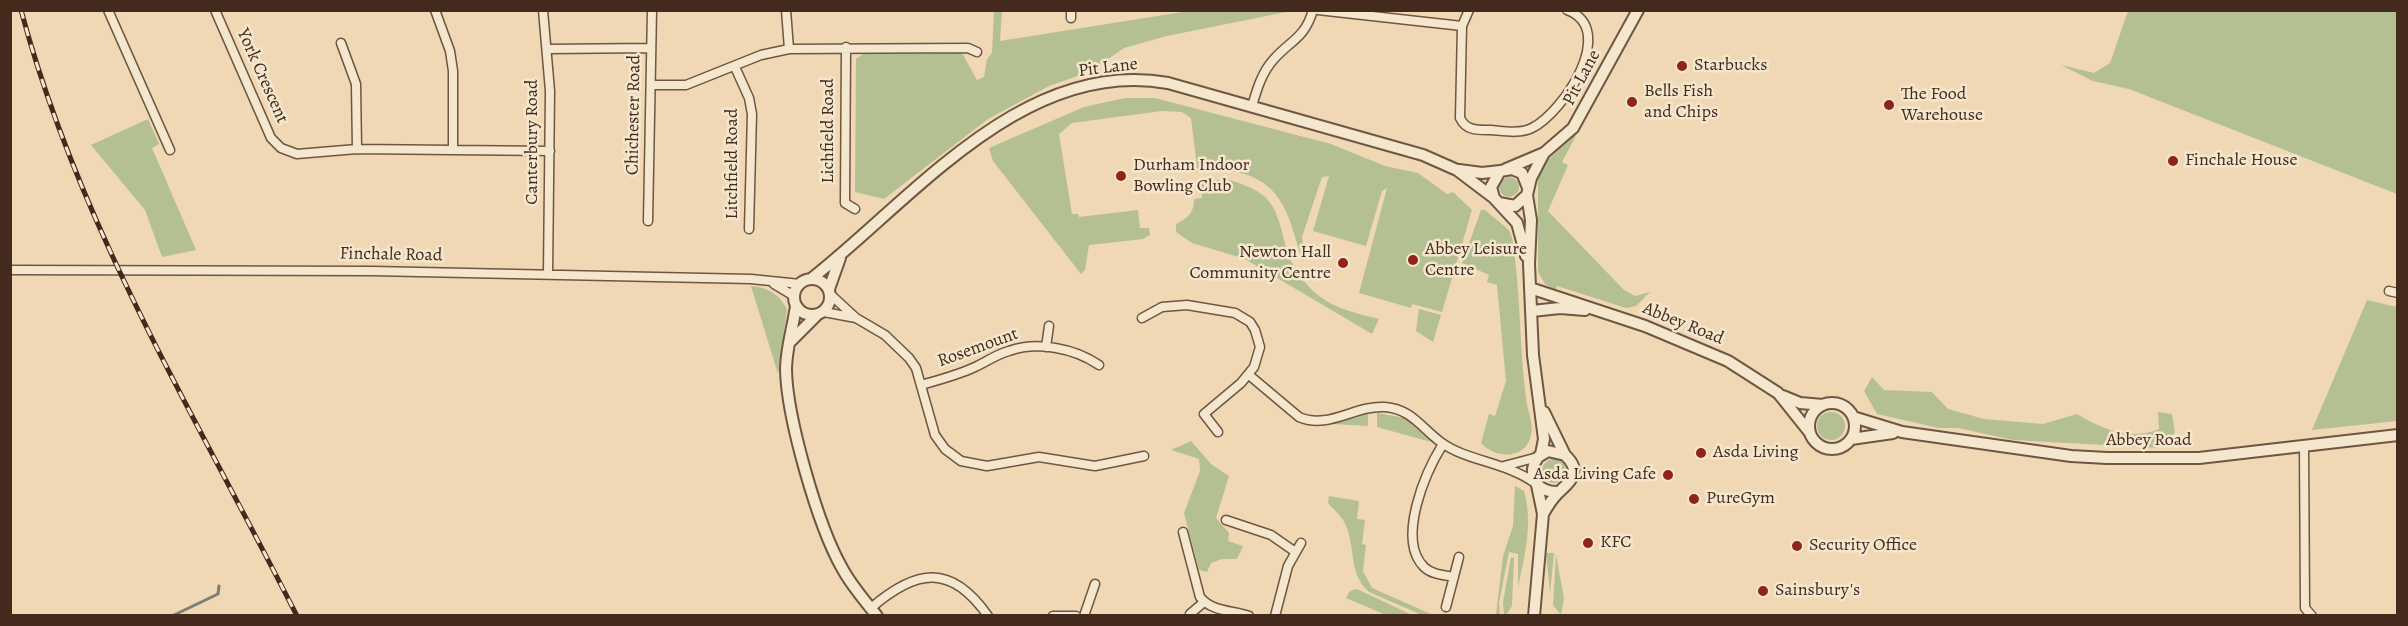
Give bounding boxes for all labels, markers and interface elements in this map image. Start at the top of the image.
street label: York Crescent [231,25,293,127]
street label: Pit Lane [1558,47,1606,109]
street label: Pit Lane [1077,54,1139,82]
street label: Chichester Road [622,55,646,175]
place label: Starbucks [1694,55,1767,77]
marker: Starbucks [1675,59,1689,73]
street label: Lichfield Road [818,78,840,184]
street label: Canterbury Road [522,79,544,205]
place label: Bells Fish and Chips [1644,81,1718,124]
place label: The Food Warehouse [1901,84,1983,127]
marker: Bells Fish and Chips [1625,95,1639,109]
marker: The Food Warehouse [1882,98,1896,112]
street label: Litchfield Road [722,108,744,220]
place label: Finchale House [2185,150,2298,172]
marker: Finchale House [2166,154,2180,168]
place label: Durham Indoor Bowling Club [1133,155,1249,198]
marker: Durham Indoor Bowling Club [1114,169,1128,183]
place label: Abbey Leisure Centre [1425,239,1527,282]
place label: Newton Hall Community Centre [1189,242,1331,284]
street label: Finchale Road [339,243,443,267]
marker: Abbey Leisure Centre [1406,253,1420,267]
marker: Newton Hall Community Centre [1336,256,1350,270]
street label: Abbey Road [1639,298,1727,350]
street label: Rosemount [935,323,1021,373]
street label: Abbey Road [2106,430,2192,452]
place label: Asda Living [1713,442,1799,464]
marker: Asda Living [1694,446,1708,460]
place label: Asda Living Cafe [1534,464,1656,486]
marker: Asda Living Cafe [1661,468,1675,482]
place label: PureGym [1706,488,1775,510]
marker: PureGym [1687,492,1701,506]
place label: KFC [1600,532,1632,554]
place label: Security Office [1809,535,1917,557]
marker: KFC [1581,536,1595,550]
marker: Security Office [1790,539,1804,553]
place label: Sainsbury's [1775,580,1860,602]
marker: Sainsbury's [1756,584,1770,598]

